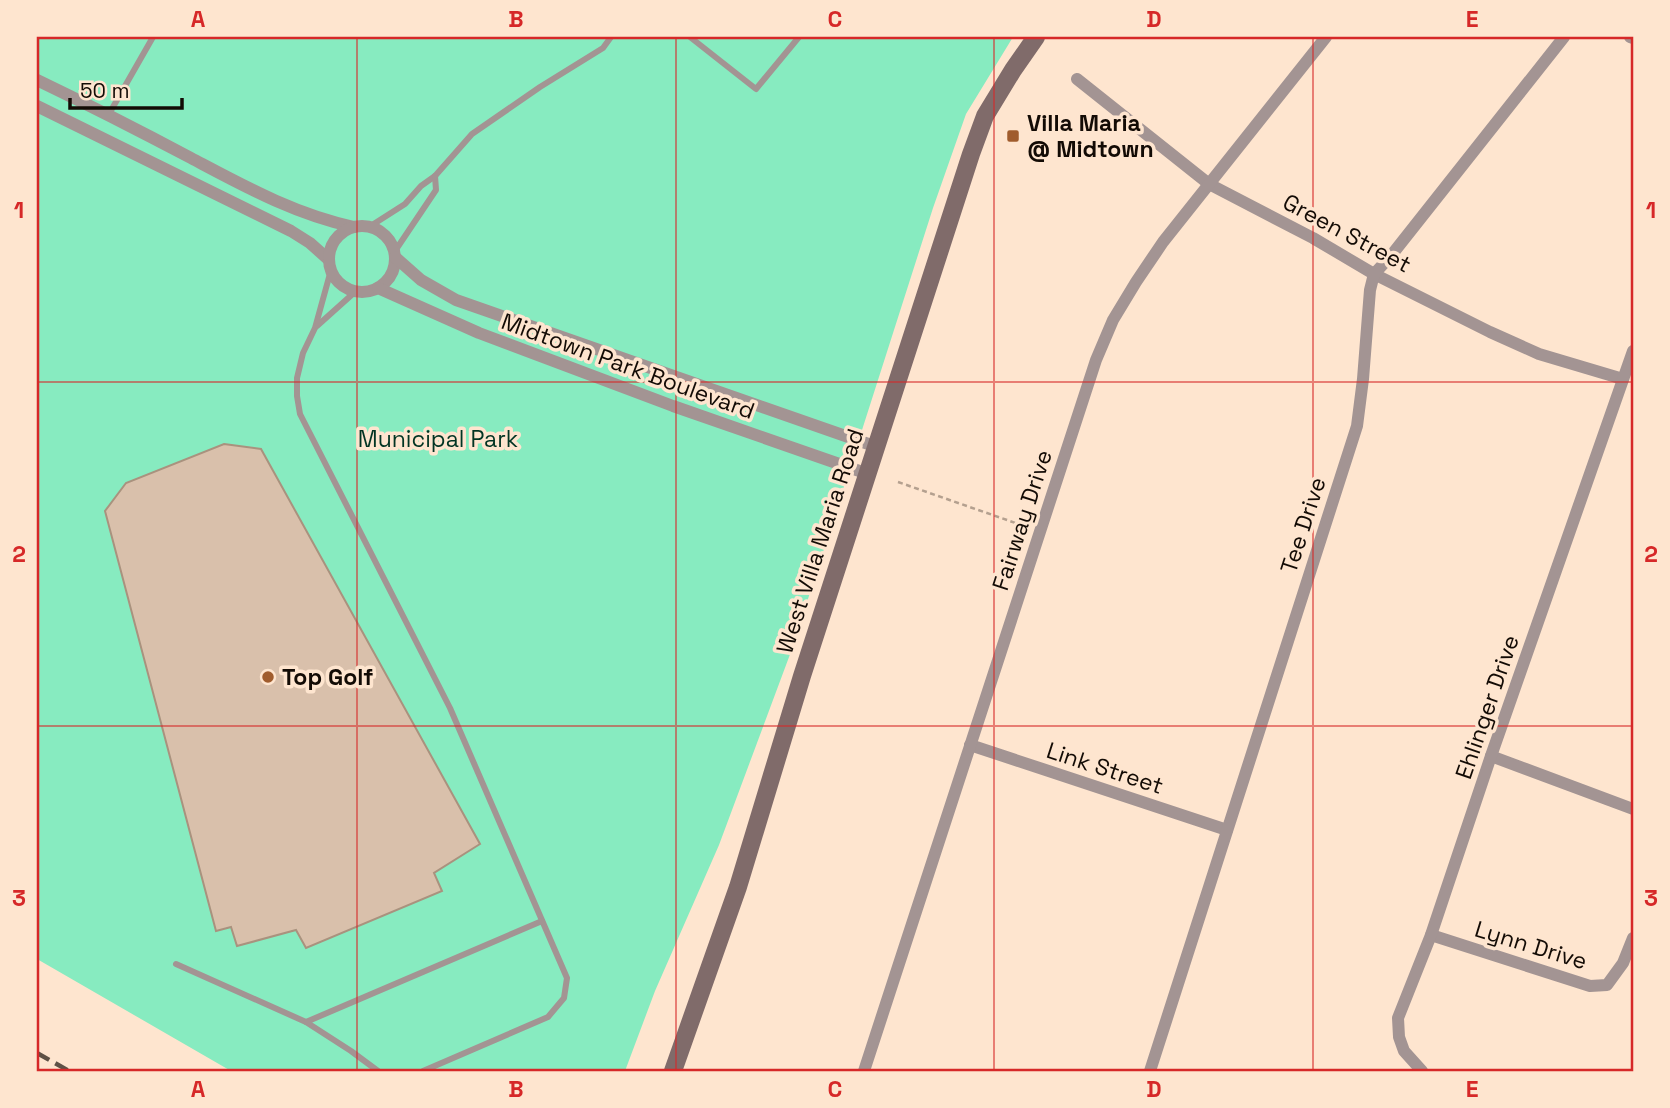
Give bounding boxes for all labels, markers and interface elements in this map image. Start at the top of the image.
text: A [191,4,206,34]
text: B [508,4,524,34]
text: C [828,4,842,34]
text: D [1146,4,1162,34]
text: E [1466,4,1478,34]
scale bar [70,66,182,110]
text: 50 m [80,77,130,104]
place label: Villa Maria @ Midtown [1027,108,1154,164]
marker: Villa Maria @ Midtown [1005,128,1021,144]
street label: Green Street [1278,187,1416,279]
text: 1 [14,195,24,225]
text: 1 [1646,195,1656,225]
street label: Midtown Park Boulevard [497,306,759,426]
park label: Municipal Park [358,424,518,454]
street label: West Villa Maria Road [769,425,871,657]
street label: Fairway Drive [985,446,1059,594]
street label: Tee Drive [1273,473,1333,577]
text: 2 [12,539,26,569]
text: 2 [1644,539,1658,569]
street label: Ehlinger Drive [1448,631,1526,783]
place label: Top Golf [282,662,373,692]
marker: Top Golf [260,669,276,685]
street label: Link Street [1043,735,1167,801]
text: 3 [12,883,26,913]
text: 3 [1644,883,1658,913]
street label: Lynn Drive [1471,914,1591,976]
text: A [191,1074,206,1104]
text: B [508,1074,524,1104]
text: C [828,1074,842,1104]
text: D [1146,1074,1162,1104]
text: E [1466,1074,1478,1104]

